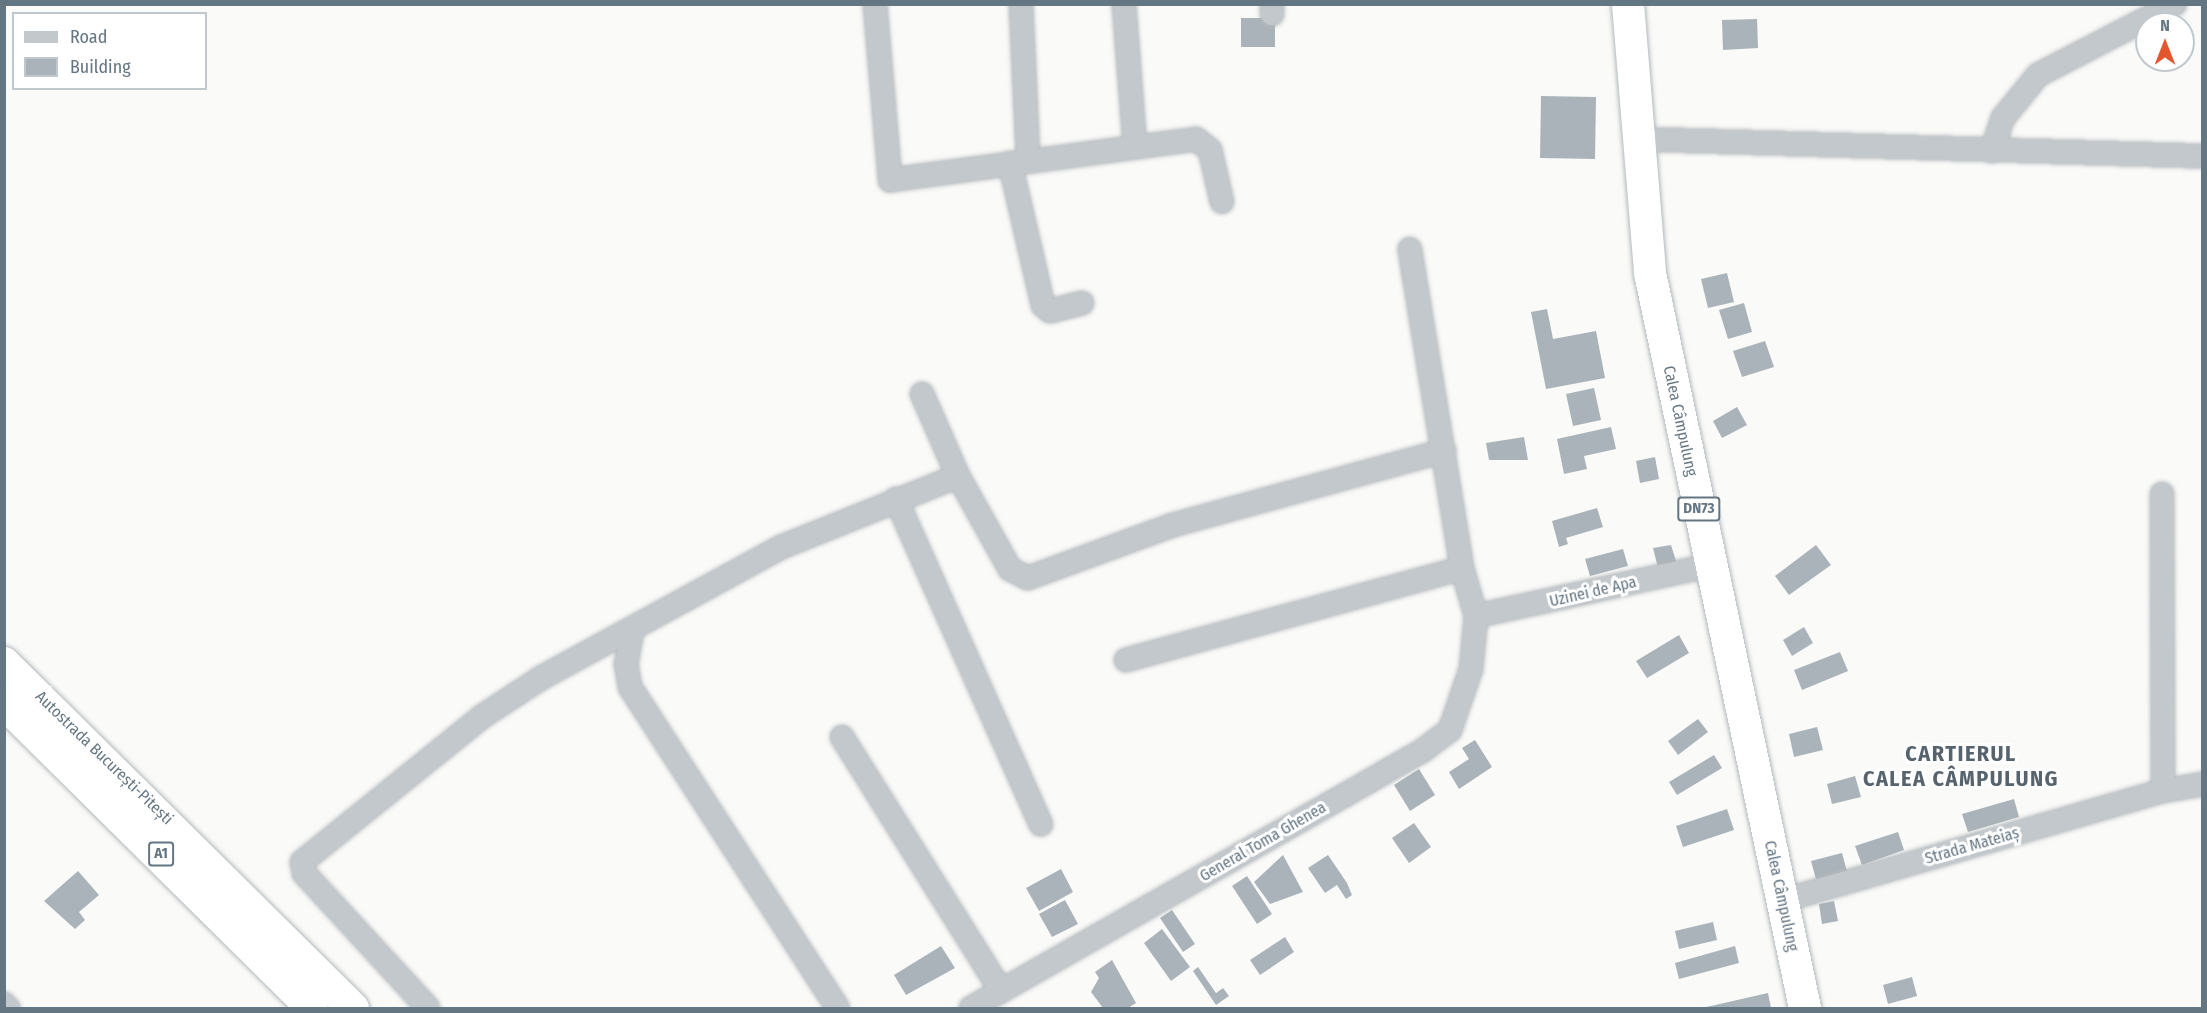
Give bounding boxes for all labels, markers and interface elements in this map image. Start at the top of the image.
legend [12,12,207,90]
north arrow [2135,12,2195,72]
text: N [2160,16,2170,35]
text: Road [70,26,107,48]
text: Building [70,56,131,78]
street label: Calea Câmpulung [1659,364,1701,478]
road number: DN73 [1676,497,1722,521]
street label: Uzinei de Apa [1548,573,1638,611]
street label: Autostrada București-Pitești [31,687,177,829]
district label: CARTIERUL CALEA CÂMPULUNG [1863,740,2059,792]
street label: General Toma Ghenea [1196,798,1330,886]
street label: Strada Mateiaș [1923,823,2021,869]
street label: Calea Câmpulung [1760,839,1802,953]
road number: A1 [148,842,174,866]

